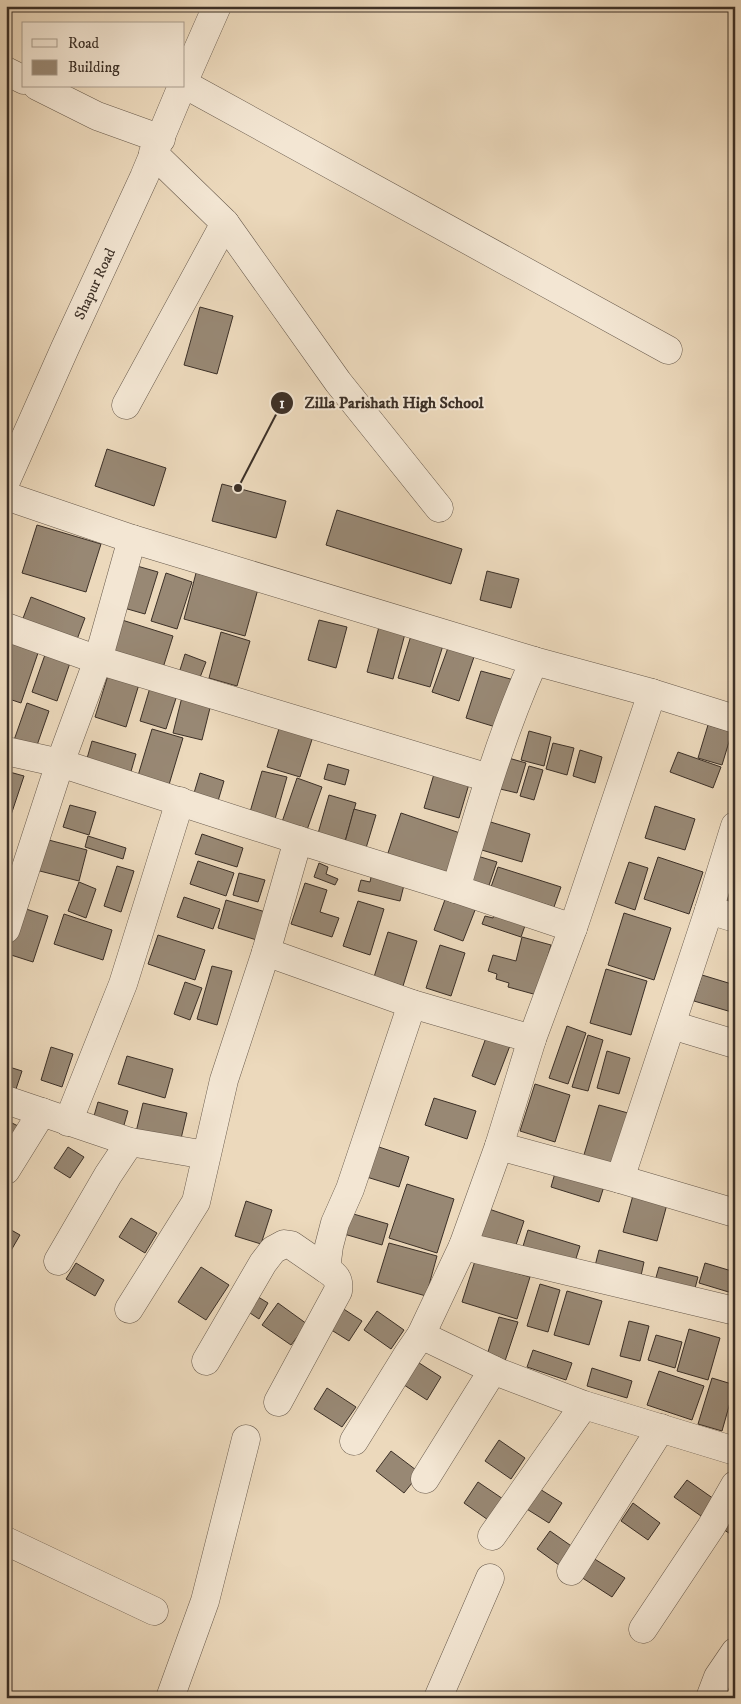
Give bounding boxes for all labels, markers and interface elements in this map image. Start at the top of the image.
legend [22,22,185,88]
text: Road [68,34,100,53]
text: Building [68,58,120,77]
street label: Shapur Road [70,245,120,323]
callout: Zilla Parishath High School [269,387,493,418]
text: Zilla Parishath High School [305,393,485,413]
text: 1 [279,394,285,413]

